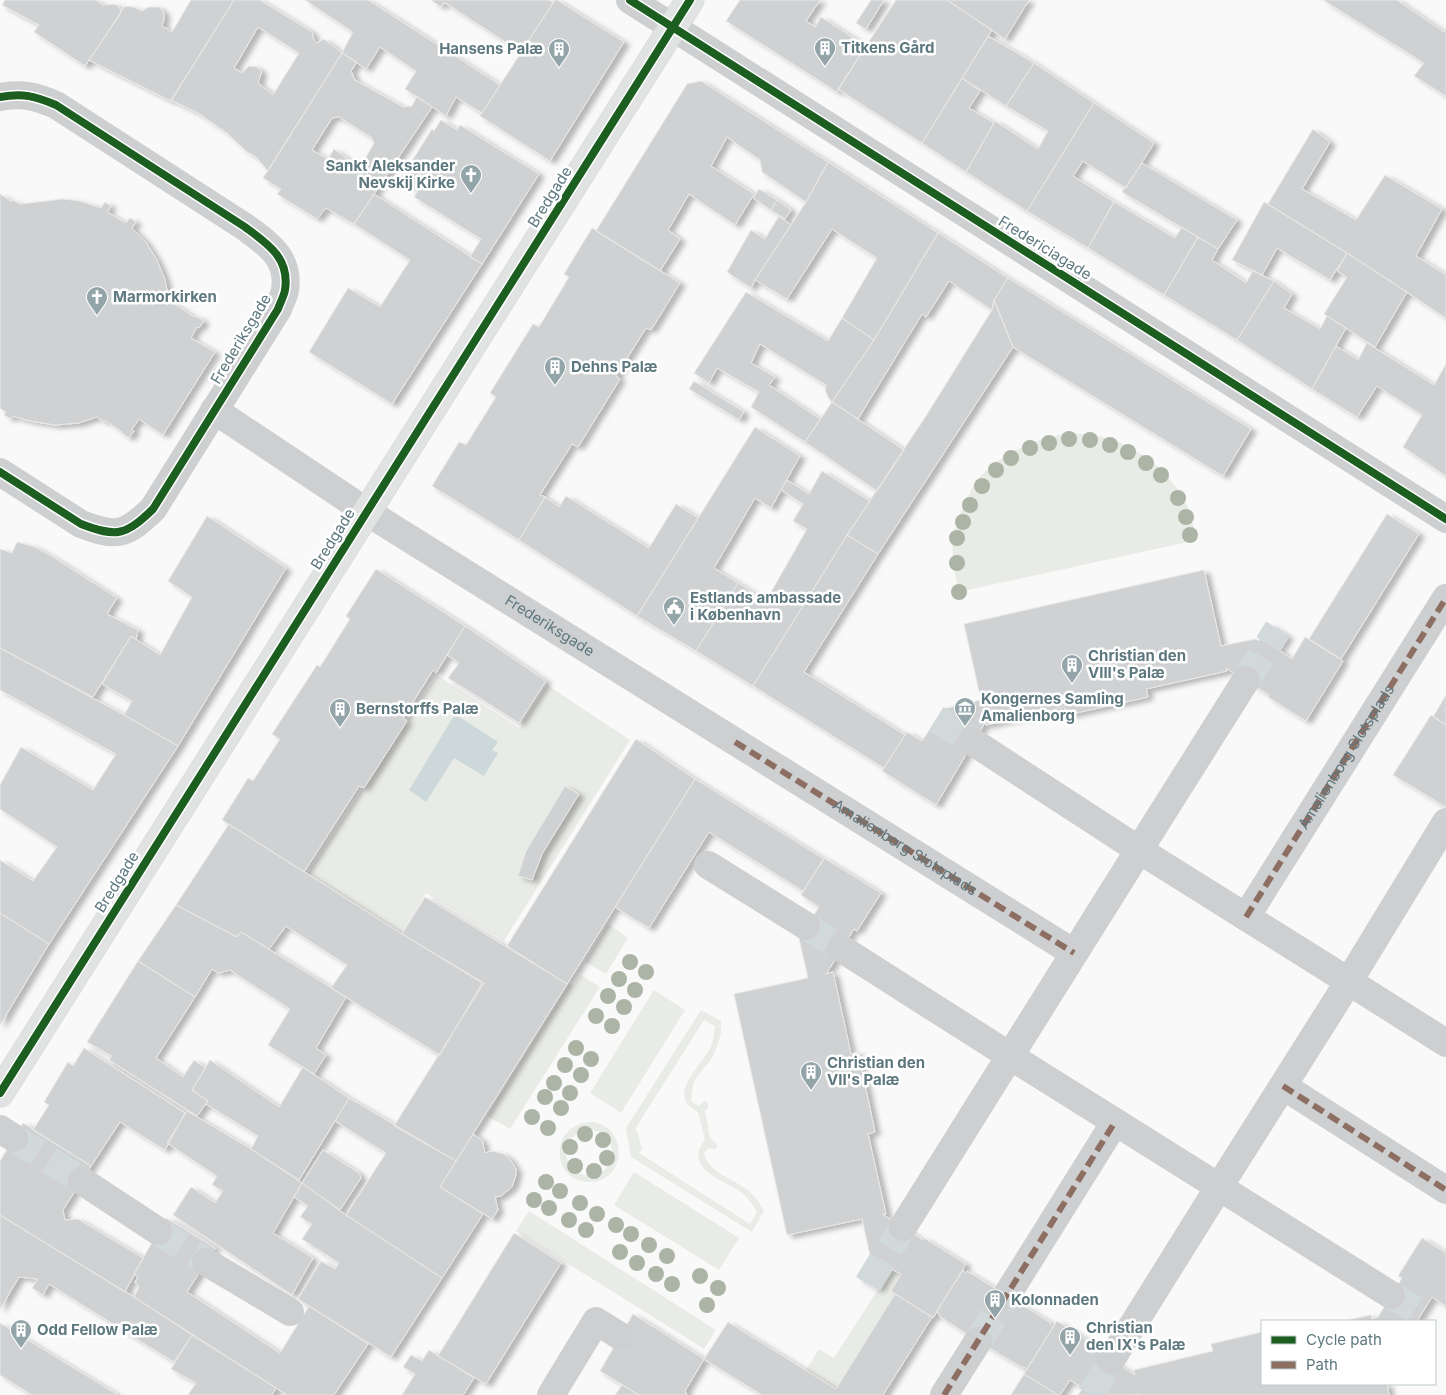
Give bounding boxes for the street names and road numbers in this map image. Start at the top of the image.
street label: Bredgade [523,163,576,231]
street label: Fredericiagade [995,211,1095,284]
street label: Frederiksgade [206,290,275,387]
street label: Bredgade [306,505,359,573]
street label: Frederiksgade [502,590,598,660]
street label: Amalienborg Slotsplads [1294,681,1398,832]
street label: Amalienborg Slotsplads [829,795,981,900]
street label: Bredgade [90,848,143,916]

